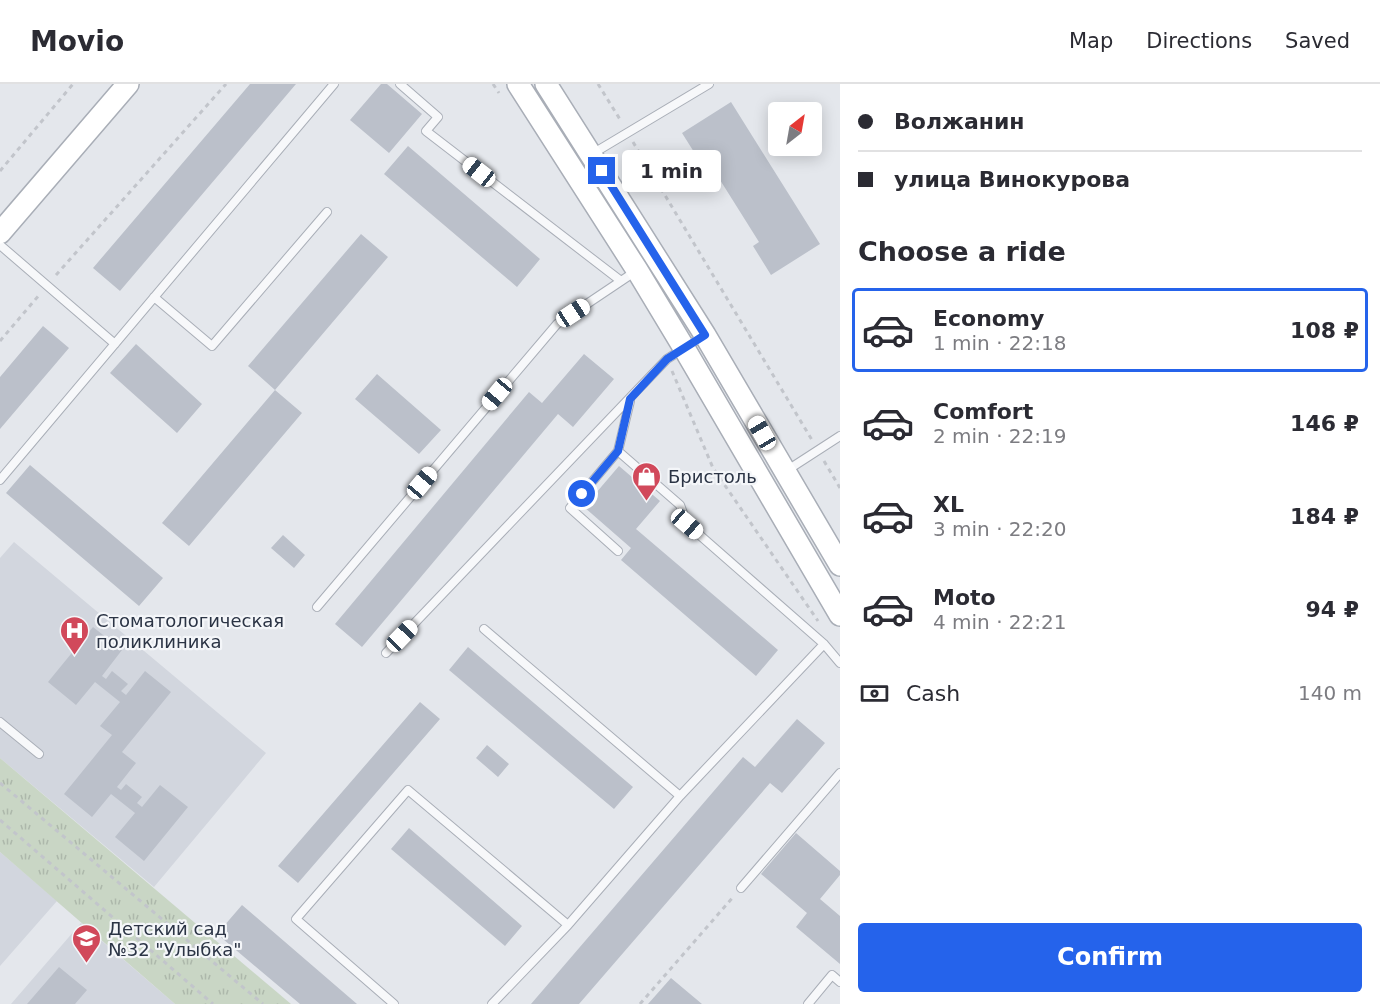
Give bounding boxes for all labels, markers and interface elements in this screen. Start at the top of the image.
text: Movio [30,25,124,58]
text: Map [1069,29,1113,53]
text: Directions [1146,29,1252,53]
text: Saved [1285,29,1350,53]
north arrow [768,102,822,156]
map controls [768,102,822,156]
text: Волжанин [894,109,1025,134]
callout: 1 min [623,150,722,192]
car [459,154,499,190]
route end [588,157,615,184]
text: 1 min [640,159,703,183]
text: улица Винокурова [894,167,1130,192]
text: Choose a ride [858,236,1066,267]
car [553,296,593,330]
icon: car [861,303,915,357]
text: Economy [933,306,1044,331]
text: 108 ₽ [1290,318,1359,343]
text: 1 min · 22:18 [933,331,1067,355]
car [479,374,515,414]
icon: car [861,396,915,450]
text: Comfort [933,399,1033,424]
text: 146 ₽ [1290,411,1359,436]
car [745,413,779,453]
text: 2 min · 22:19 [933,424,1067,448]
shop icon: Бристоль [631,460,663,502]
car [404,463,440,503]
place label: Бристоль [668,466,757,487]
route start [568,480,595,507]
icon: car [861,489,915,543]
text: XL [933,492,964,517]
text: 184 ₽ [1290,504,1359,529]
car [668,505,706,543]
text: 3 min · 22:20 [933,517,1067,541]
icon: car [861,582,915,636]
text: Moto [933,585,996,610]
text: 94 ₽ [1305,597,1359,622]
place label: Cтоматологическая поликлиника [96,610,284,652]
text: 4 min · 22:21 [933,610,1067,634]
hospital icon: Cтоматологическая поликлиника [59,614,91,656]
car [383,617,421,655]
icon: cash [858,677,891,710]
text: Cash [906,681,960,706]
text: 140 m [1298,681,1362,705]
place label: Детский сад №32 "Улыбка" [108,918,242,960]
school or university icon: Детский сад №32 "Улыбка" [71,922,103,964]
button: Confirm [858,923,1362,992]

